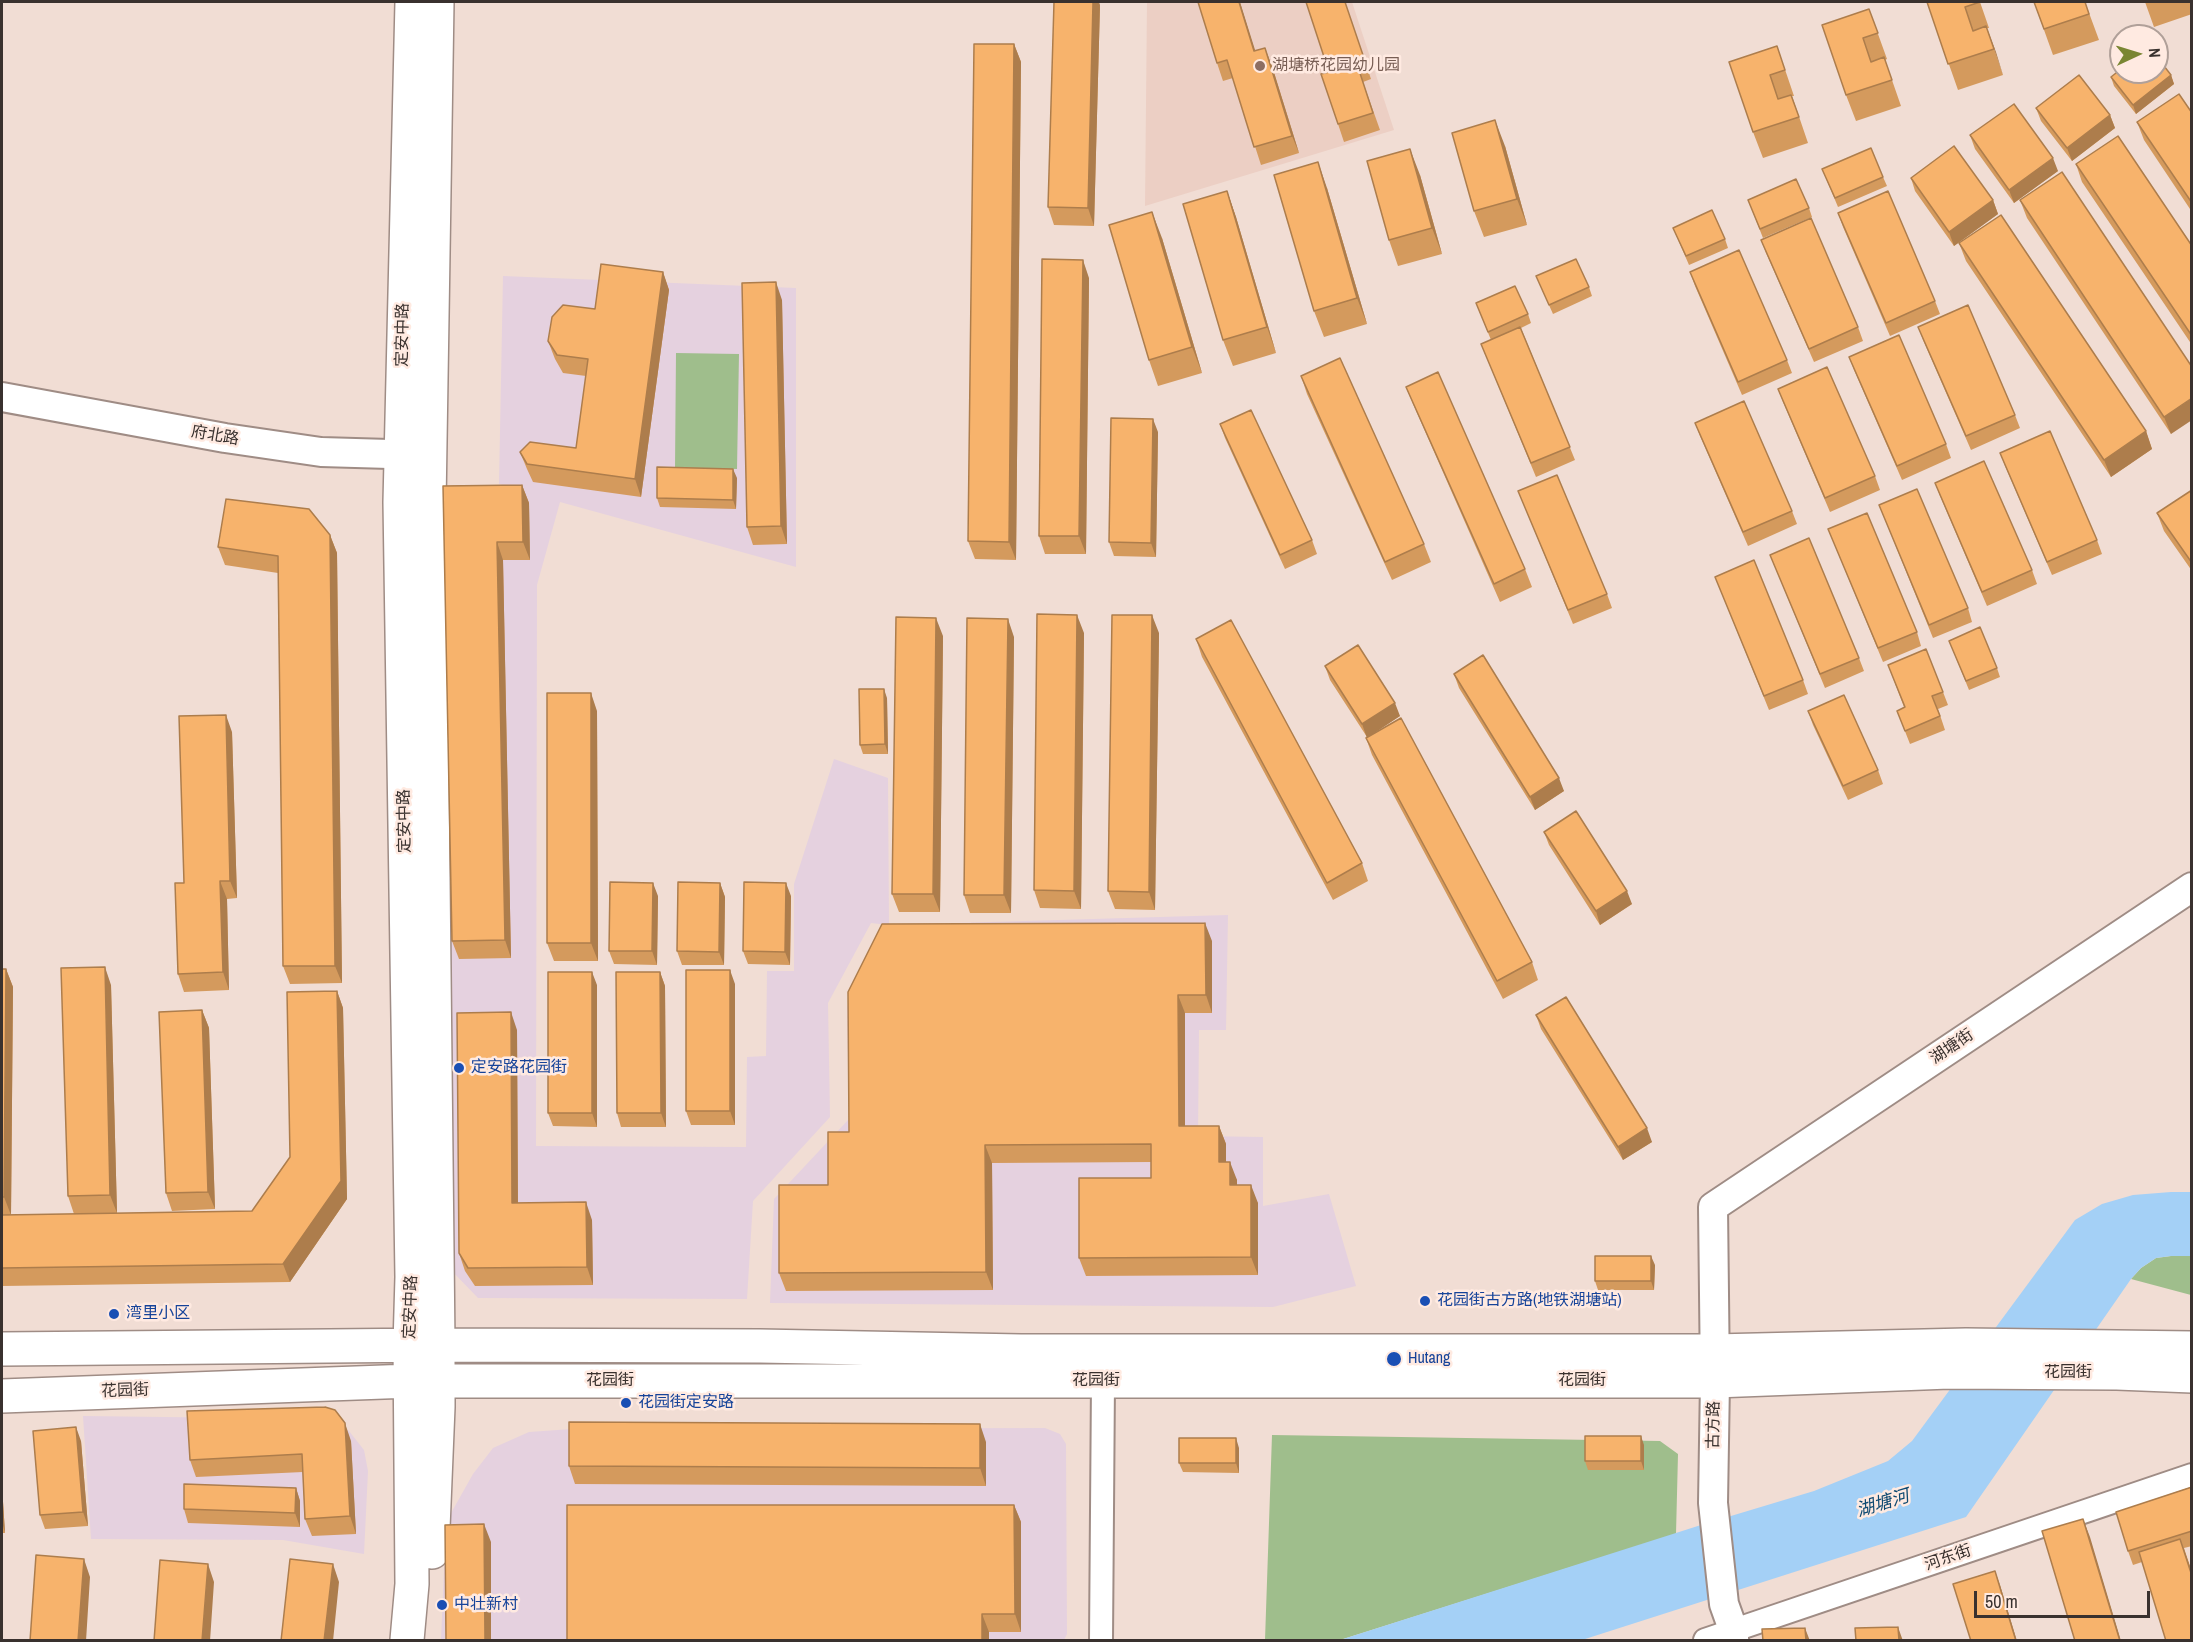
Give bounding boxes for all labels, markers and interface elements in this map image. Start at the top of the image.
north arrow [2109,24,2169,84]
text: N [2144,47,2166,58]
place label: 湖塘桥花园幼儿园 [1272,56,1400,76]
marker: 湖塘桥花园幼儿园 [1253,59,1267,73]
street label: 定安中路 [393,303,413,367]
street label: 府北路 [190,422,240,450]
street label: 定安中路 [395,789,415,853]
street label: 湖塘街 [1927,1026,1977,1068]
place label: 定安路花园街 [471,1058,567,1078]
marker: 定安路花园街 [452,1061,466,1075]
street label: 定安中路 [400,1275,422,1339]
place label: 花园街古方路(地铁湖塘站) [1437,1291,1622,1311]
marker: 花园街古方路(地铁湖塘站) [1418,1294,1432,1308]
place label: 湾里小区 [126,1304,190,1324]
marker: 湾里小区 [107,1307,121,1321]
place label: Hutang [1408,1349,1450,1369]
marker: Hutang [1385,1350,1403,1368]
street label: 花园街 [2044,1363,2092,1383]
street label: 花园街 [586,1371,634,1391]
street label: 花园街 [1072,1371,1120,1391]
street label: 花园街 [1558,1371,1606,1391]
street label: 花园街 [101,1381,149,1401]
place label: 花园街定安路 [638,1393,734,1413]
marker: 花园街定安路 [619,1396,633,1410]
street label: 古方路 [1704,1401,1724,1449]
water label: 湖塘河 [1854,1486,1912,1522]
street label: 河东街 [1922,1541,1974,1575]
scale bar [1977,1579,2152,1617]
text: 50 m [1985,1589,2018,1614]
place label: 中壮新村 [454,1595,518,1615]
marker: 中壮新村 [435,1598,449,1612]

